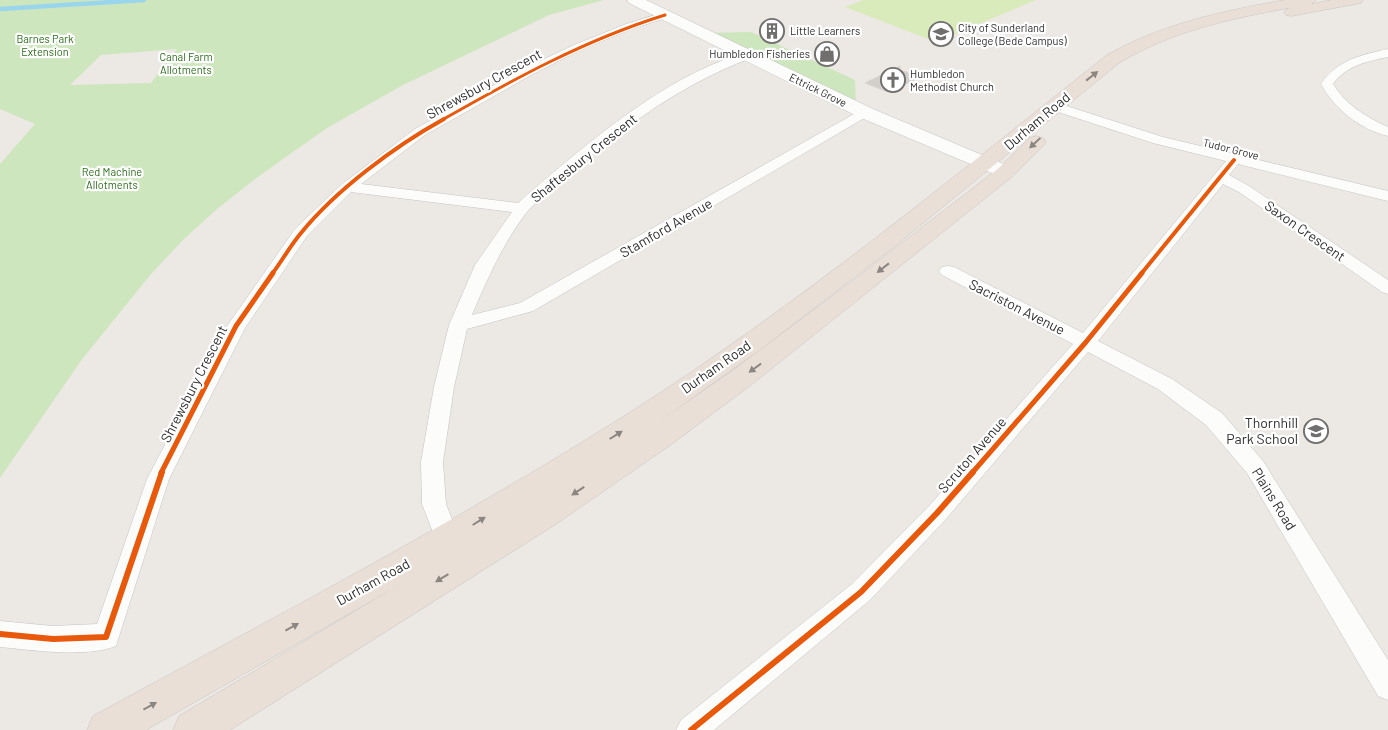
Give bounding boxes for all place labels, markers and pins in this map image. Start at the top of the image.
building icon: Little Learners [759,18,785,44]
school or university icon: City of Sunderland College (Bede Campus) [928,21,954,47]
place label: City of Sunderland College (Bede Campus) [958,21,1067,47]
place label: Little Learners [790,24,860,37]
shop icon: Humbledon Fisheries [814,41,840,67]
place label: Humbledon Fisheries [709,47,810,60]
church icon: Humbledon Methodist Church [880,67,906,93]
place label: Humbledon Methodist Church [910,67,994,93]
place label: Thornhill Park School [1226,414,1298,447]
school or university icon: Thornhill Park School [1303,418,1329,444]

